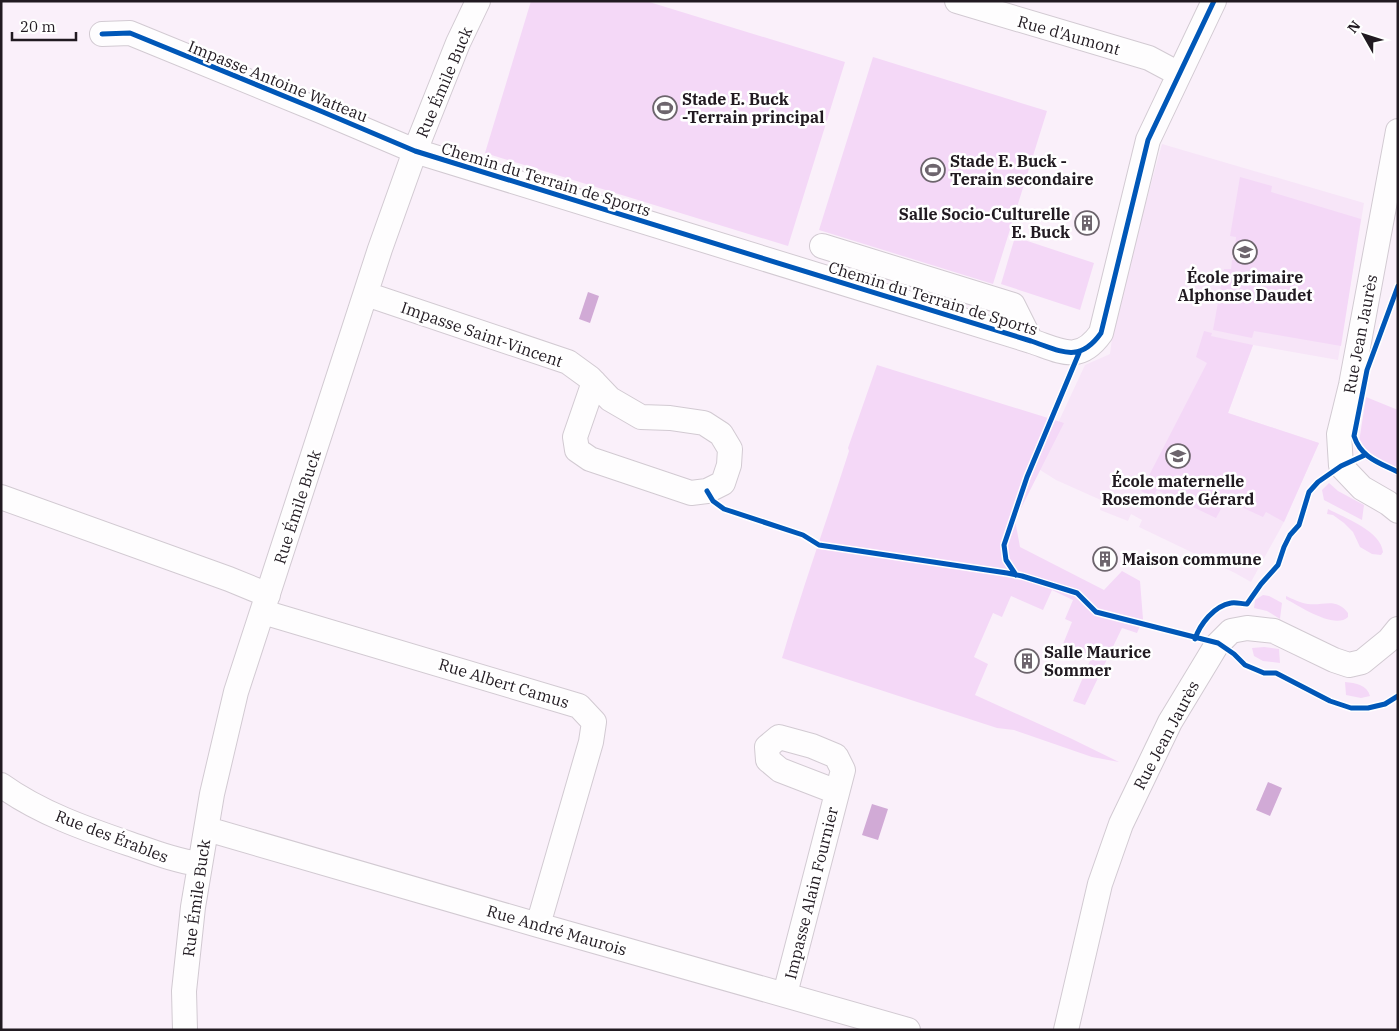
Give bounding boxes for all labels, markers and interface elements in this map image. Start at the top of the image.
scale bar [12,10,76,42]
north arrow [1339,10,1389,60]
street label: Rue d'Aumont [1015,11,1123,59]
text: 20 m [20,17,56,36]
text: N [1343,17,1364,37]
street label: Rue Émile Buck [411,23,477,140]
street label: Impasse Antoine Watteau [185,36,371,126]
place label: Stade E. Buck -Terrain principal [682,89,824,127]
sports icon: Stade E. Buck -Terrain principal [652,95,678,121]
street label: Chemin du Terrain de Sports [439,138,653,220]
place label: Stade E. Buck - Terain secondaire [950,151,1094,189]
sports icon: Stade E. Buck - Terain secondaire [920,157,946,183]
place label: Salle Socio-Culturelle E. Buck [899,204,1070,242]
building icon: Salle Socio-Culturelle E. Buck [1074,210,1100,236]
school or university icon: École primaire Alphonse Daudet [1232,239,1258,265]
street label: Chemin du Terrain de Sports [826,257,1040,339]
place label: École primaire Alphonse Daudet [1178,266,1312,305]
street label: Rue Jean Jaurès [1339,273,1381,395]
street label: Impasse Saint-Vincent [398,297,566,371]
school or university icon: École maternelle Rosemonde Gérard [1165,443,1191,469]
street label: Rue Émile Buck [268,447,325,566]
place label: École maternelle Rosemonde Gérard [1102,470,1254,509]
building icon: Maison commune [1092,546,1118,572]
place label: Maison commune [1122,549,1261,569]
place label: Salle Maurice Sommer [1044,642,1151,680]
building icon: Salle Maurice Sommer [1014,648,1040,674]
street label: Rue Albert Camus [436,654,572,712]
street label: Rue Jean Jaurès [1129,677,1203,793]
street label: Rue des Érables [53,804,172,867]
street label: Impasse Alain Fournier [780,805,842,981]
street label: Rue Émile Buck [177,837,214,958]
street label: Rue André Maurois [485,900,629,960]

